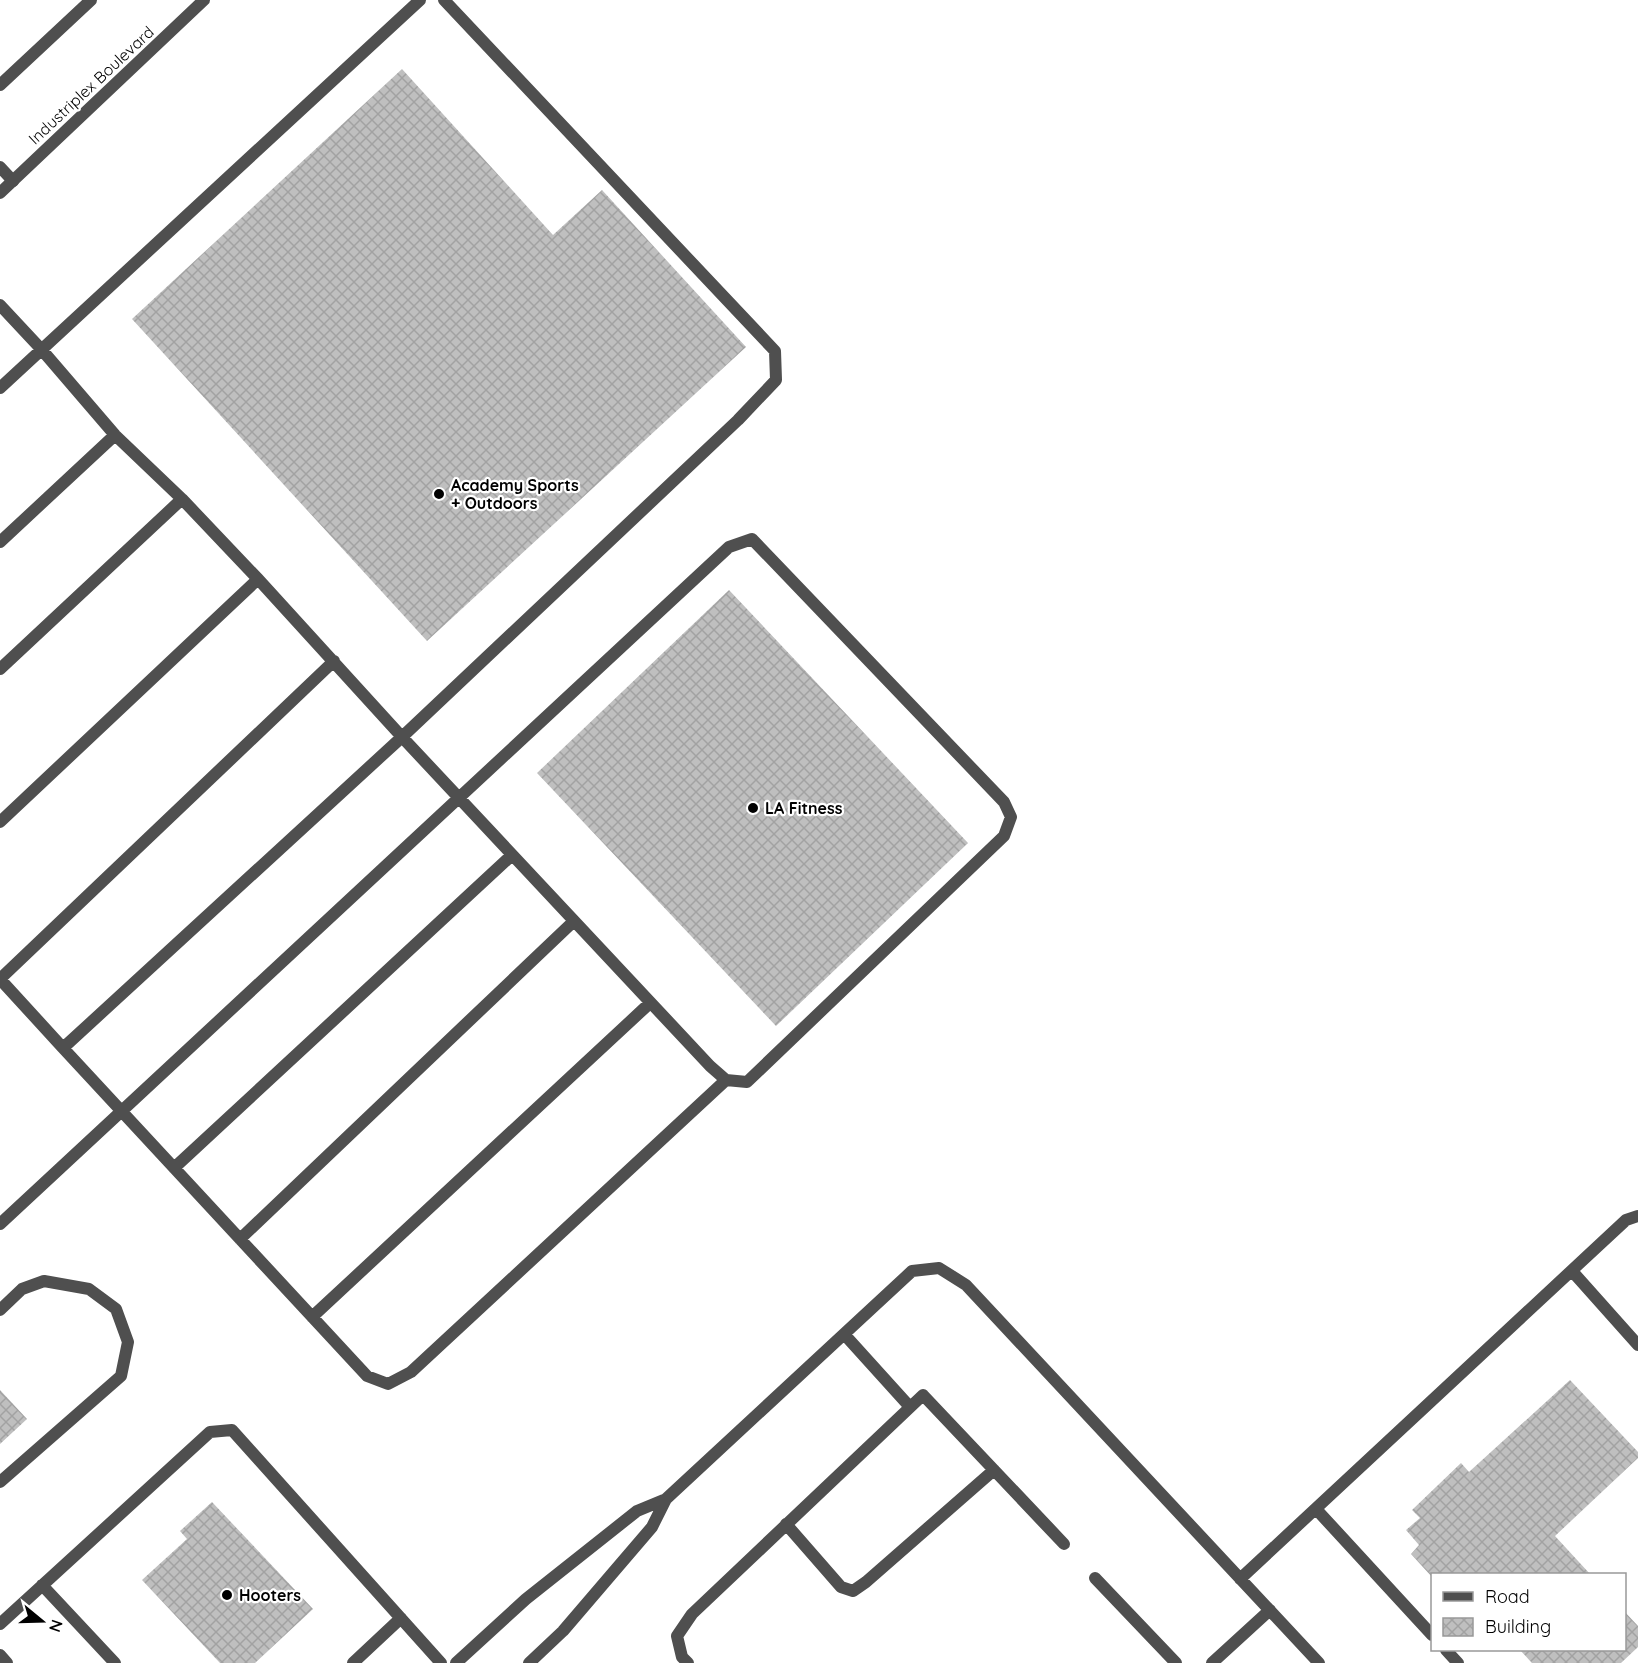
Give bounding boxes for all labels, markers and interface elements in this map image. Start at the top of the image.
street label: Industriplex Boulevard [24,22,158,148]
place label: Academy Sports + Outdoors [451,475,579,513]
marker: Academy Sports + Outdoors [432,487,446,501]
place label: LA Fitness [765,798,843,818]
marker: LA Fitness [746,801,760,815]
legend [1431,1573,1626,1651]
place label: Hooters [239,1585,301,1605]
text: Road [1485,1585,1530,1608]
marker: Hooters [220,1588,234,1602]
north arrow [12,1591,72,1651]
text: Building [1485,1615,1551,1638]
text: N [45,1617,68,1635]

